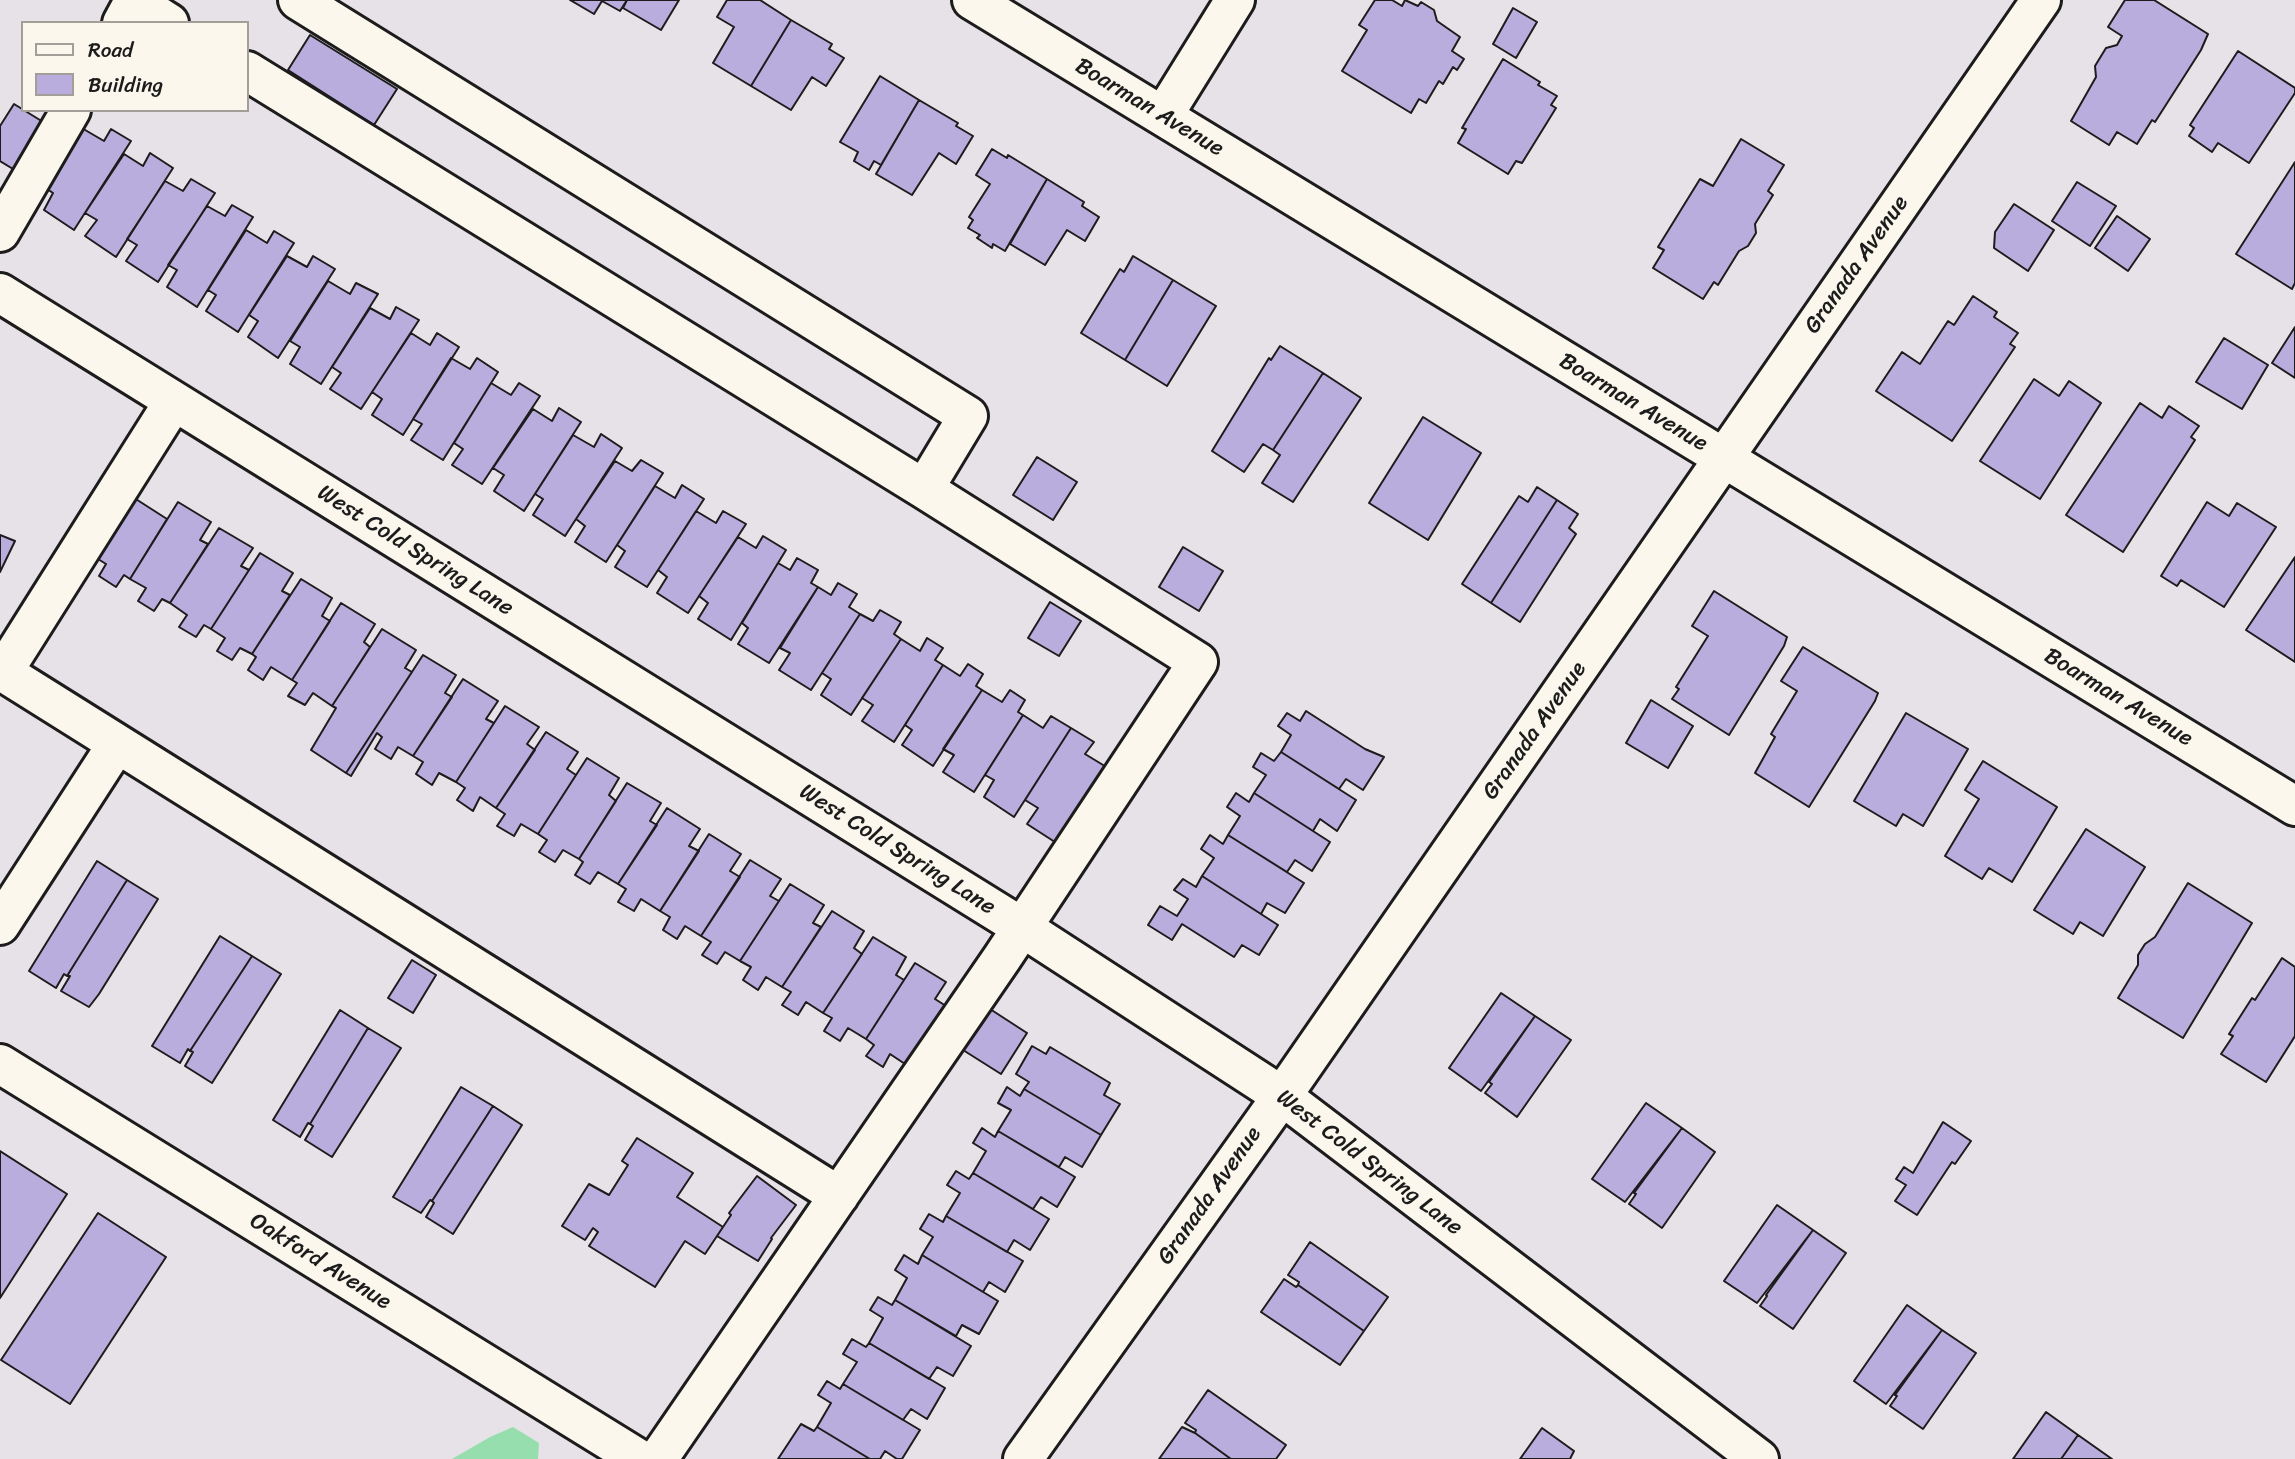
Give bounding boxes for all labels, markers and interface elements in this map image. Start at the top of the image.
legend [21,21,248,112]
text: Road [88,31,133,69]
street label: Boarman Avenue [1070,53,1228,163]
text: Building [88,66,163,104]
street label: Granada Avenue [1799,191,1915,339]
street label: Boarman Avenue [1554,348,1712,458]
street label: West Cold Spring Lane [312,479,518,623]
street label: Boarman Avenue [2039,643,2197,753]
street label: Granada Avenue [1477,657,1593,805]
street label: West Cold Spring Lane [794,778,1000,922]
street label: West Cold Spring Lane [1271,1084,1467,1242]
street label: Granada Avenue [1152,1122,1268,1270]
street label: Oakford Avenue [244,1208,396,1316]

